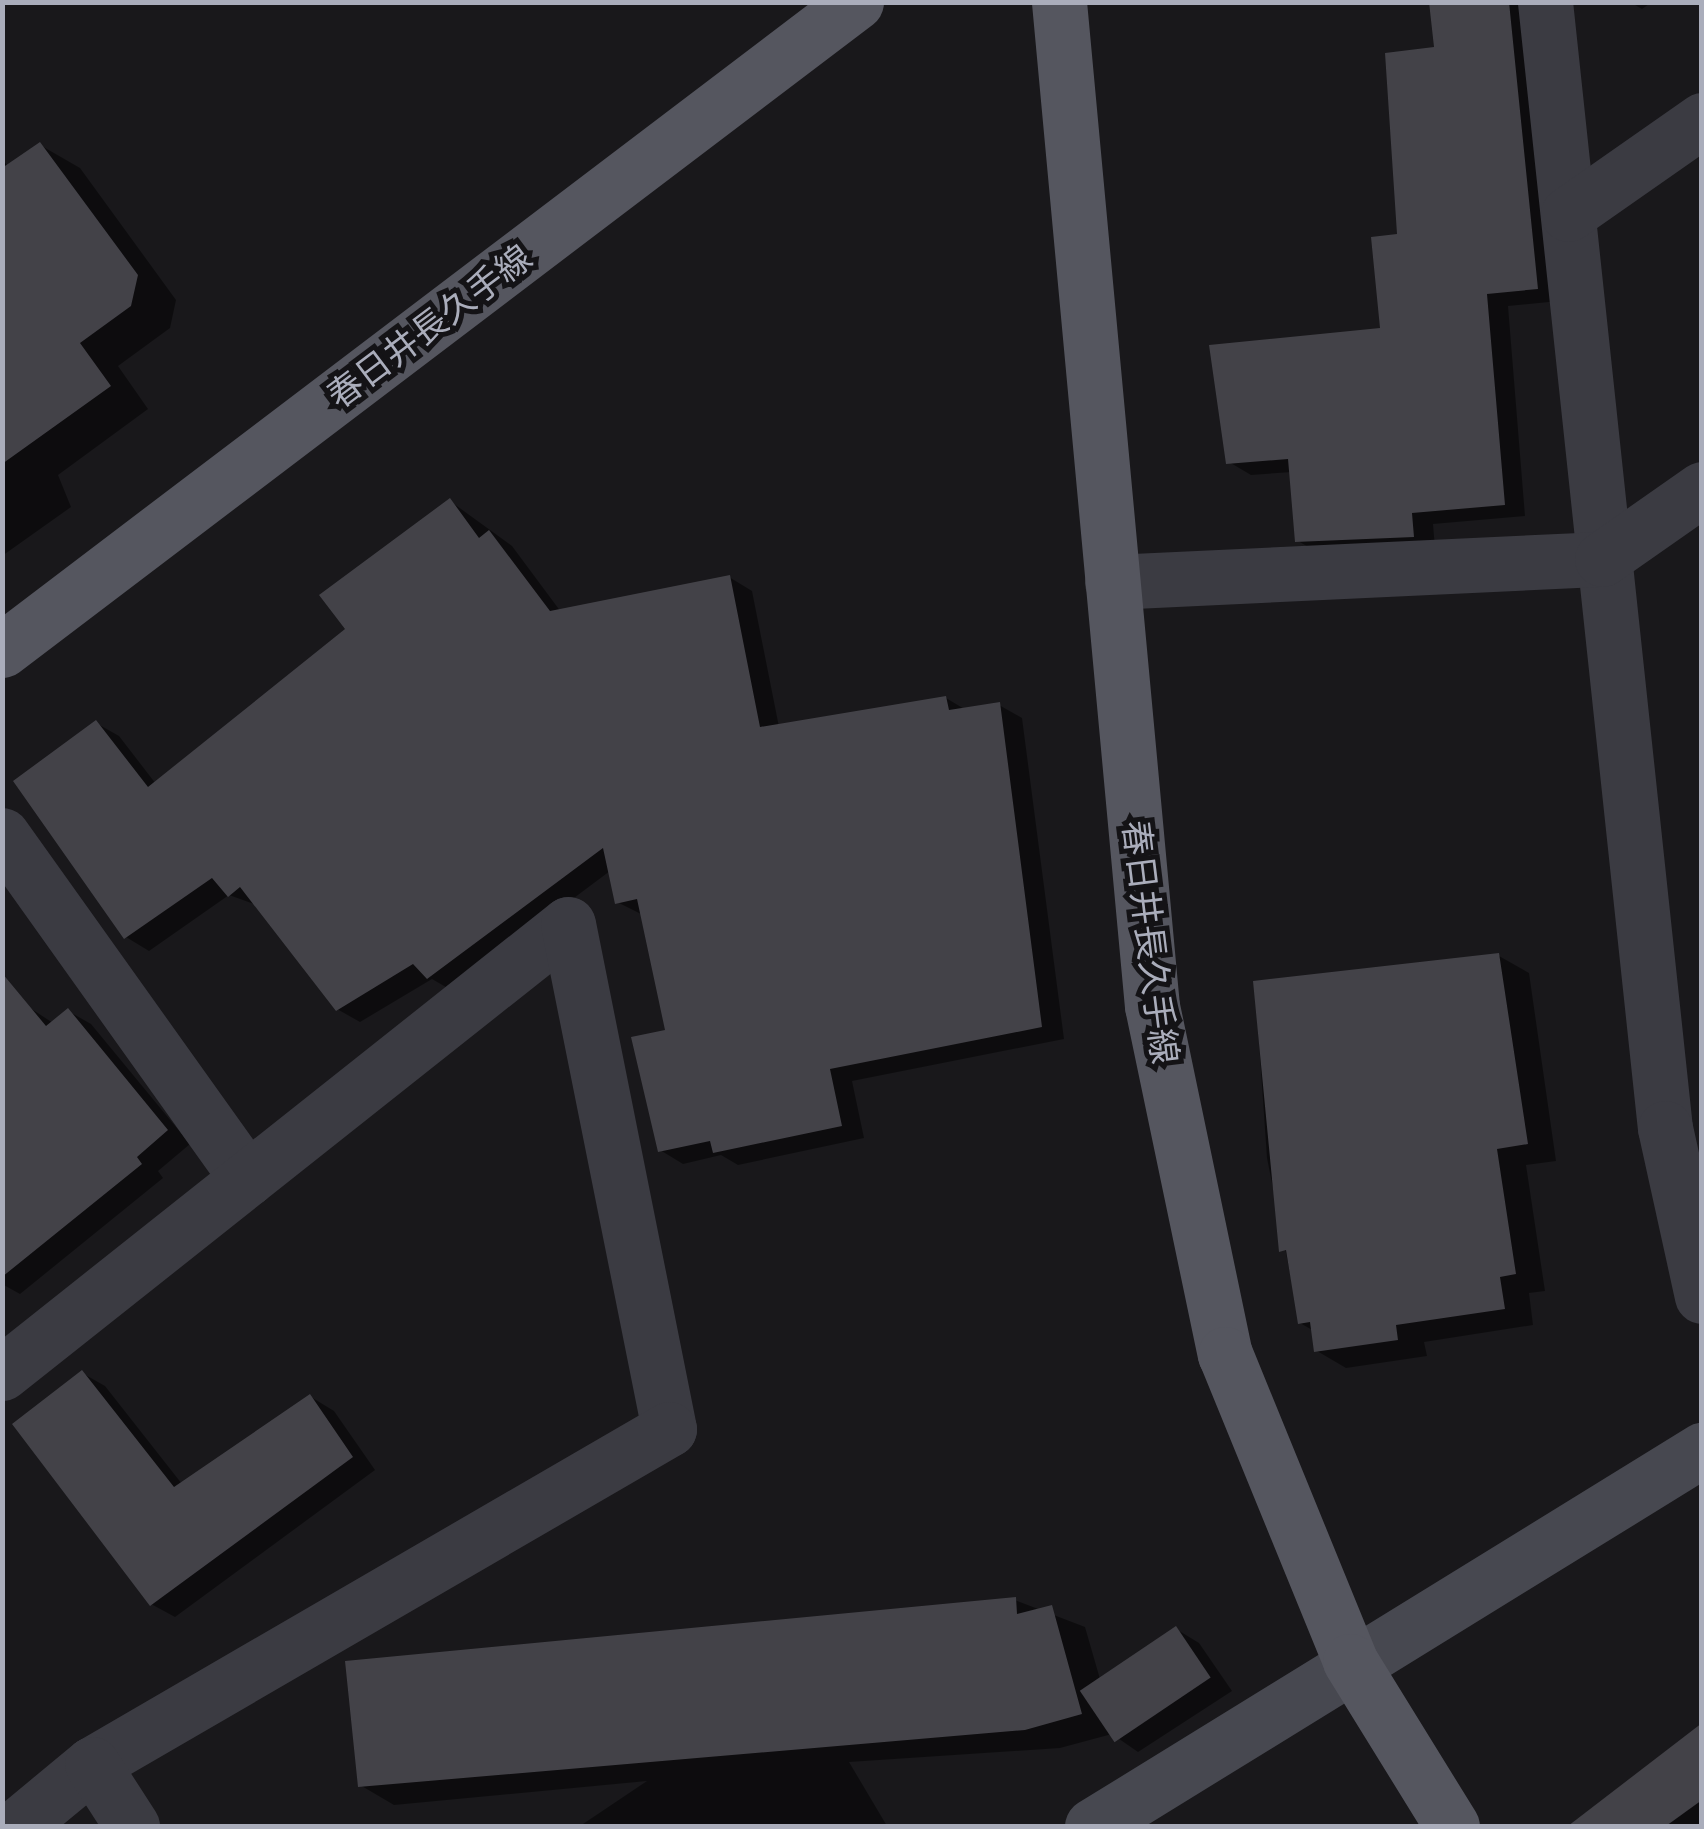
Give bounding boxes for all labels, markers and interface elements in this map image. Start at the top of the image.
street label: 春日井長久手線 [319,236,539,416]
street label: 春日井長久手線 [1115,818,1187,1066]

